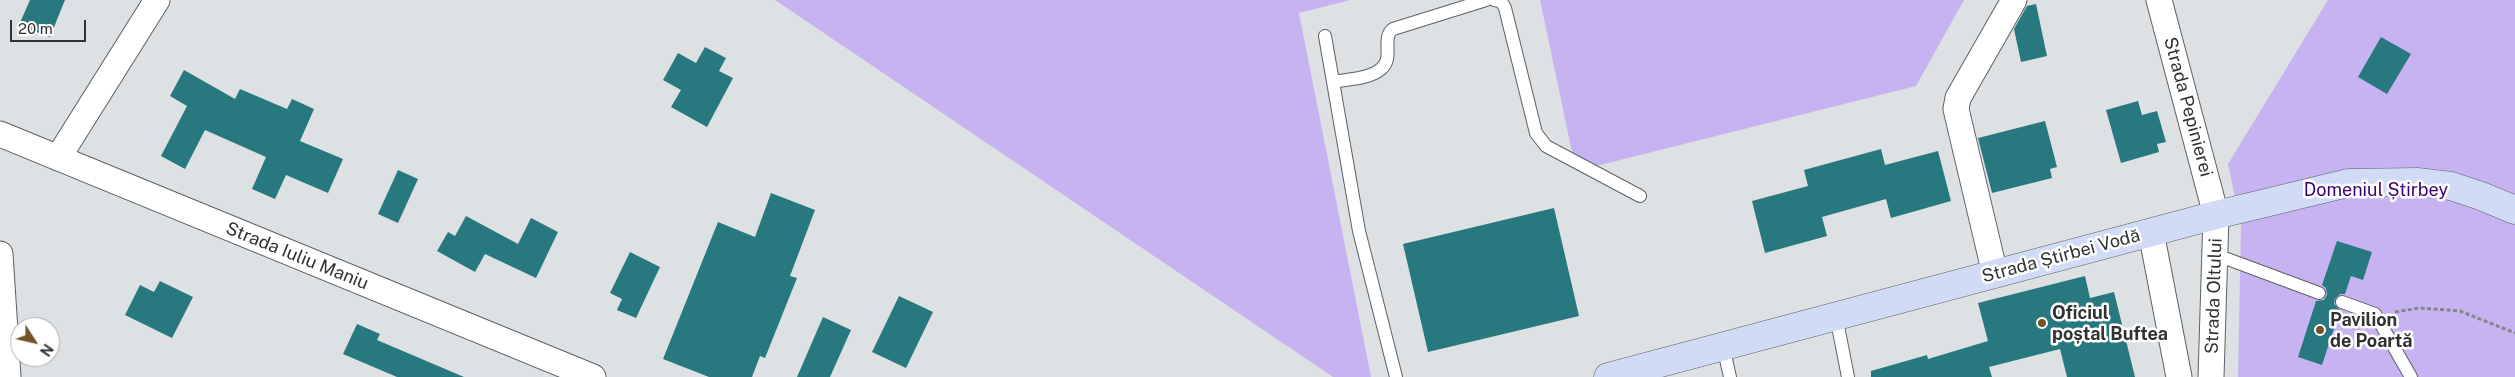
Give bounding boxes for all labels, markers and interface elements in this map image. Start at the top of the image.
scale bar [12,10,89,42]
text: 20 m [18,20,53,37]
street label: Strada Pepinierei [2159,35,2217,179]
park label: Domeniul Știrbey [2304,179,2448,201]
street label: Strada Iuliu Maniu [223,218,371,294]
street label: Strada Știrbei Vodă [1980,225,2142,287]
street label: Strada Oltului [2201,238,2227,354]
place label: Oficiul poștal Buftea [2052,302,2168,344]
place label: Pavilion de Poartă [2330,309,2412,352]
north arrow [10,317,60,367]
marker: Oficiul poștal Buftea [2036,317,2048,329]
marker: Pavilion de Poartă [2314,324,2326,336]
text: N [37,341,56,359]

